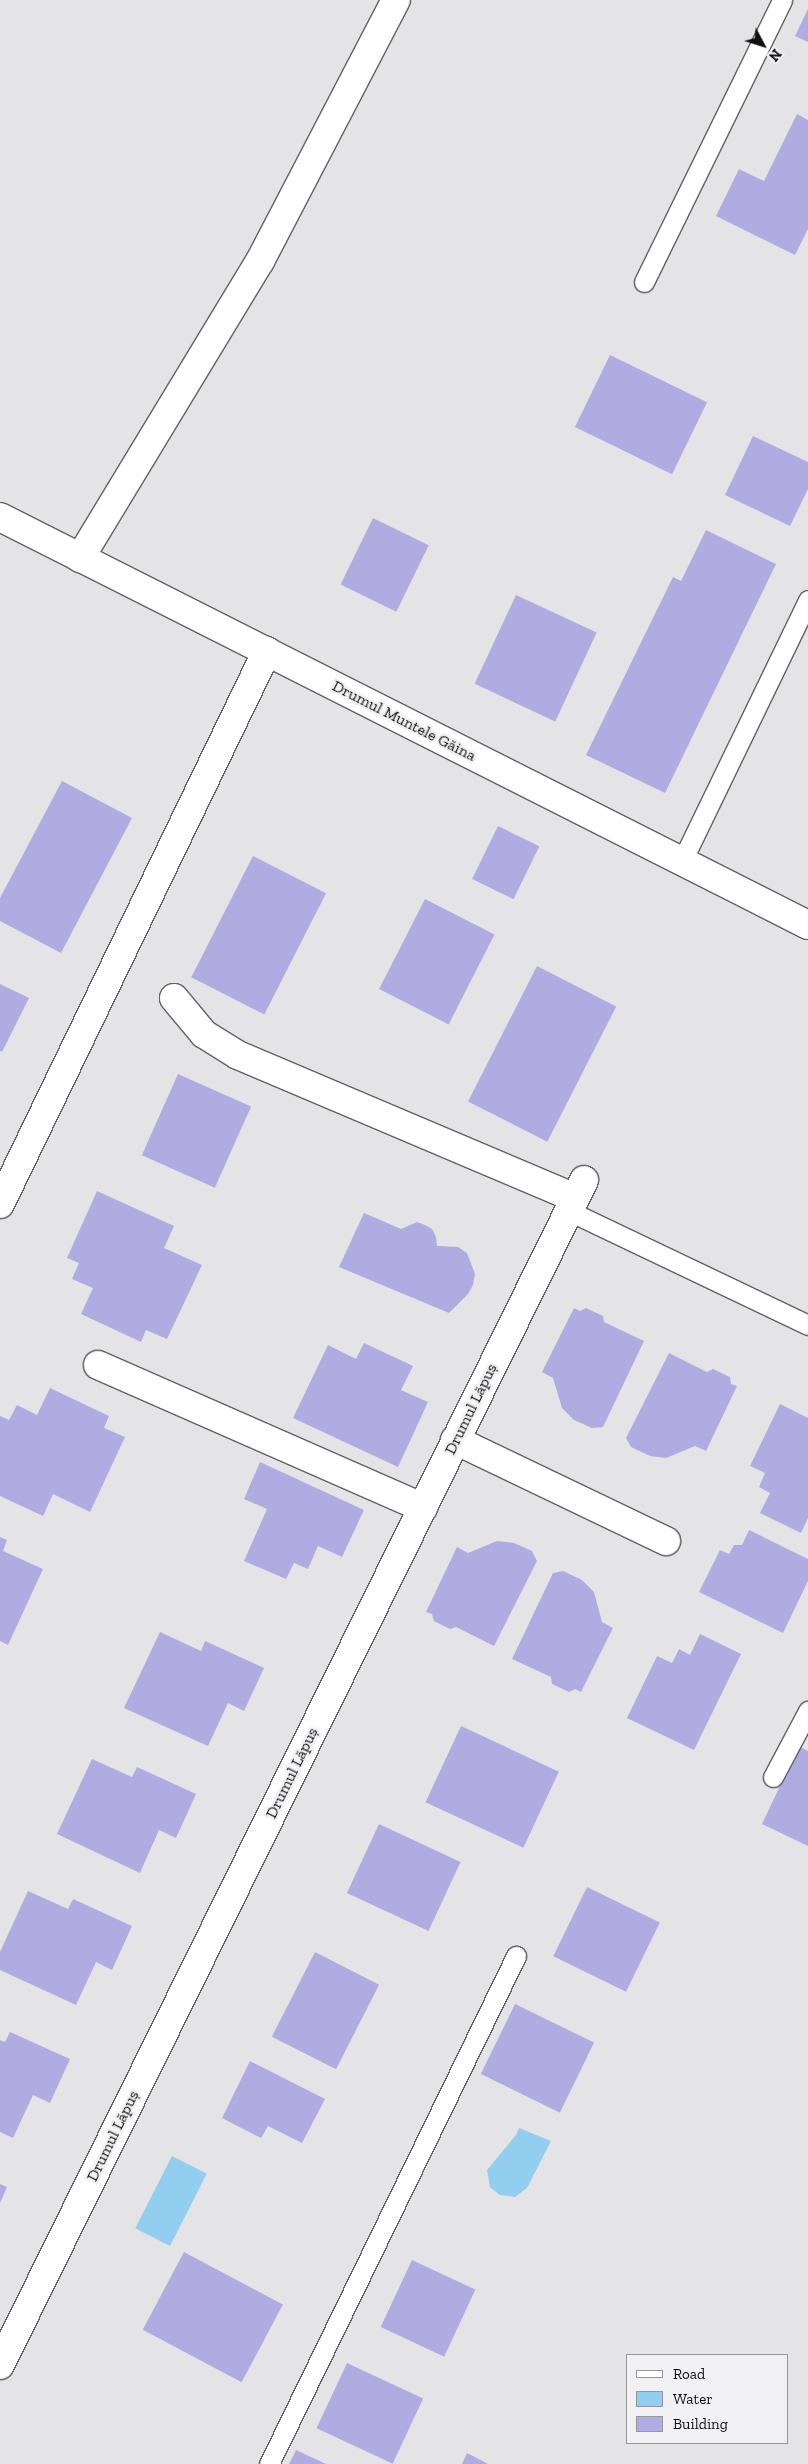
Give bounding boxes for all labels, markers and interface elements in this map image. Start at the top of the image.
north arrow [738,20,788,70]
text: N [765,45,785,64]
street label: Drumul Muntele Găina [329,676,479,766]
street label: Drumul Lăpuș [441,1360,501,1458]
street label: Drumul Lăpuș [262,1724,322,1822]
street label: Drumul Lăpuș [83,2087,143,2185]
legend [626,2354,788,2444]
text: Road [673,2365,705,2383]
text: Water [673,2390,713,2408]
text: Building [673,2415,728,2433]

